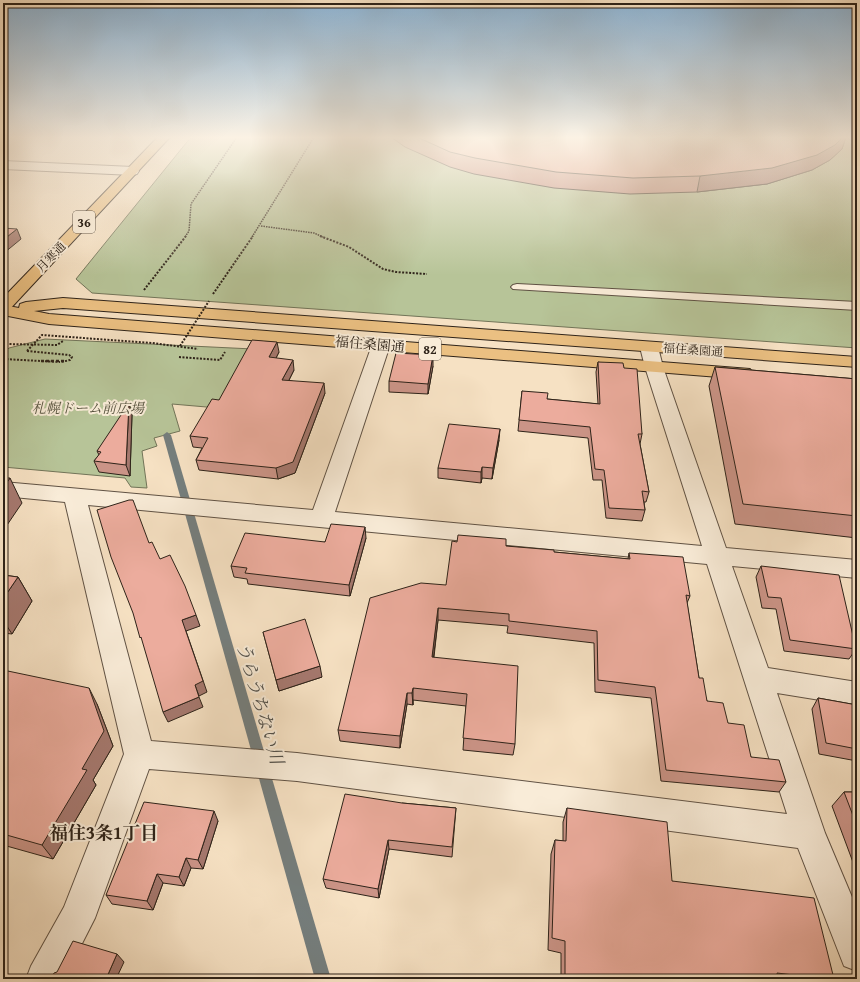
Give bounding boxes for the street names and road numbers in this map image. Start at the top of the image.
road number: 36 [73,211,95,233]
street label: 月寒通 [32,238,69,276]
street label: 福住桑園通 [334,331,406,357]
road number: 82 [419,338,441,360]
street label: 福住桑園通 [663,339,724,360]

